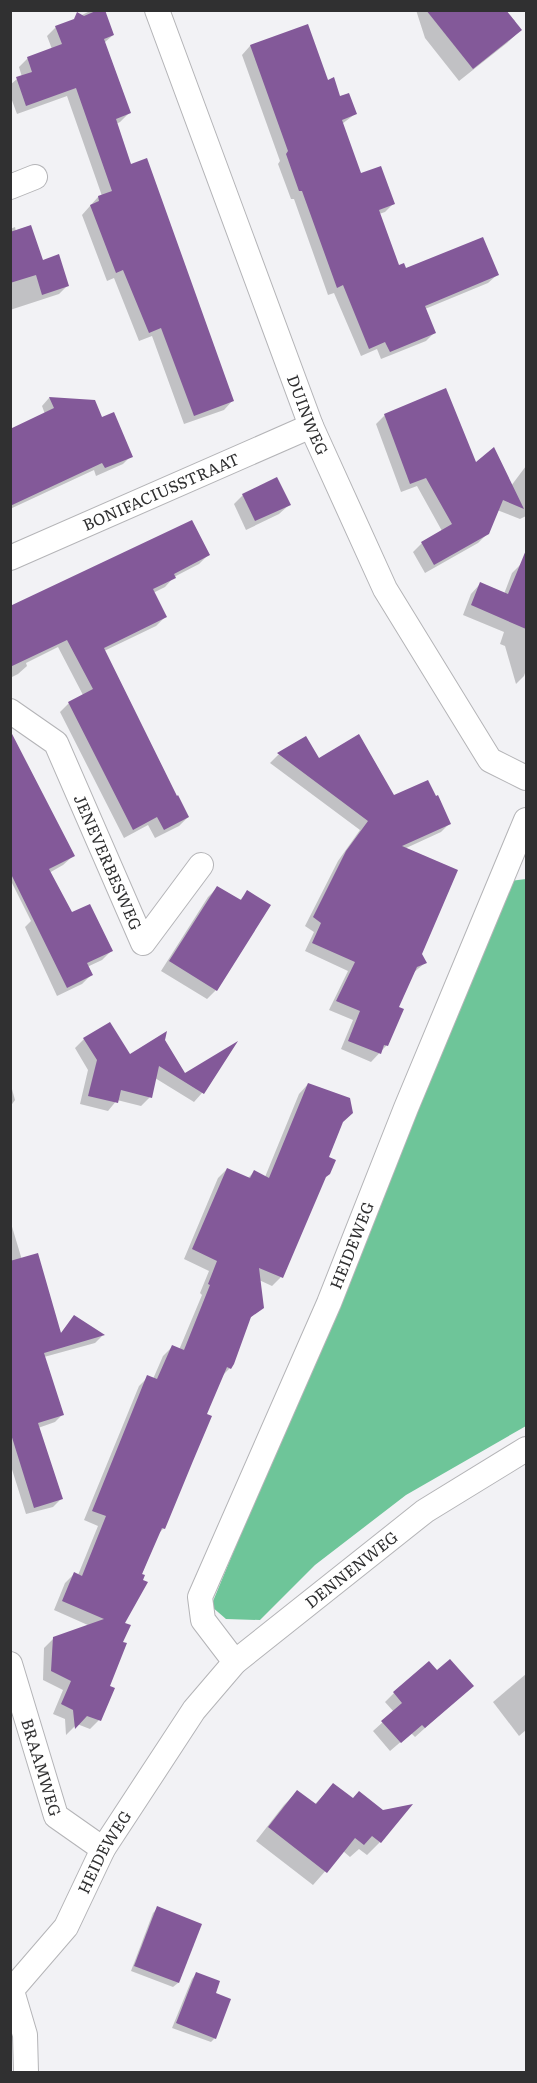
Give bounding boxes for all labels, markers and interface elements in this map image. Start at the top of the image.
street label: DUINWEG [282,371,336,459]
street label: BONIFACIUSSTRAAT [78,446,243,536]
street label: JENEVERBESWEG [69,790,149,934]
street label: HEIDEWEG [323,1198,379,1292]
street label: DENNENWEG [299,1524,402,1613]
street label: BRAAMWEG [16,1715,68,1819]
street label: HEIDEWEG [71,1805,136,1897]

